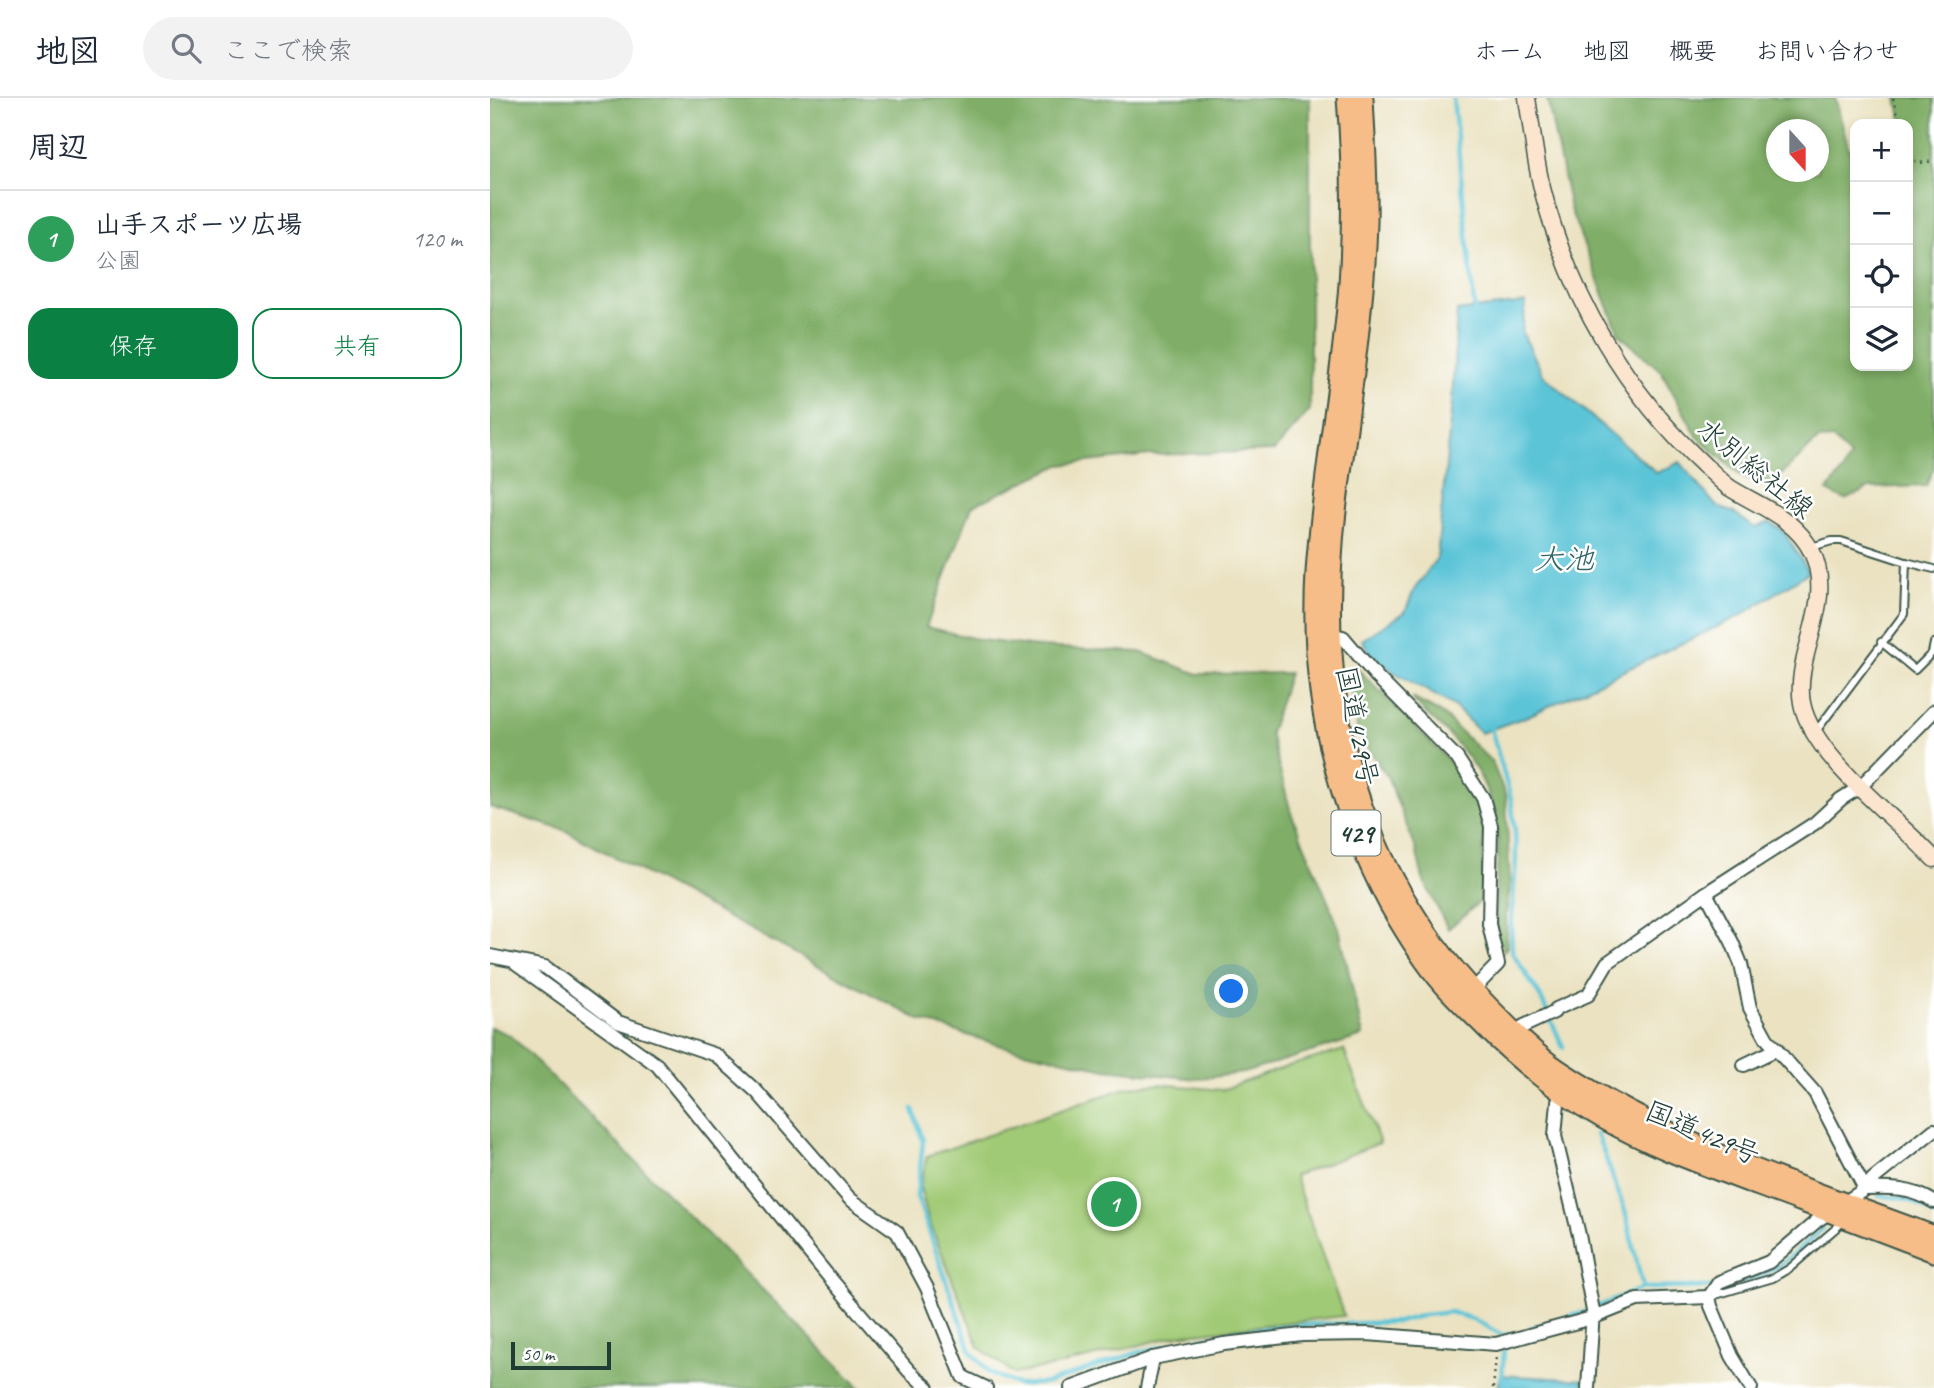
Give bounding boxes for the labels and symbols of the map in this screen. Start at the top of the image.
north arrow [1766,119,1829,182]
street label: 水別総社線 [1690,411,1821,526]
water label: 大池 [1534,540,1595,578]
street label: 国道429号 [1329,663,1386,789]
road number: 429 [1332,810,1380,856]
your location [1214,974,1248,1008]
street label: 国道429号 [1640,1093,1766,1172]
pin: 1 [1091,1178,1137,1230]
scale bar [511,1339,611,1371]

